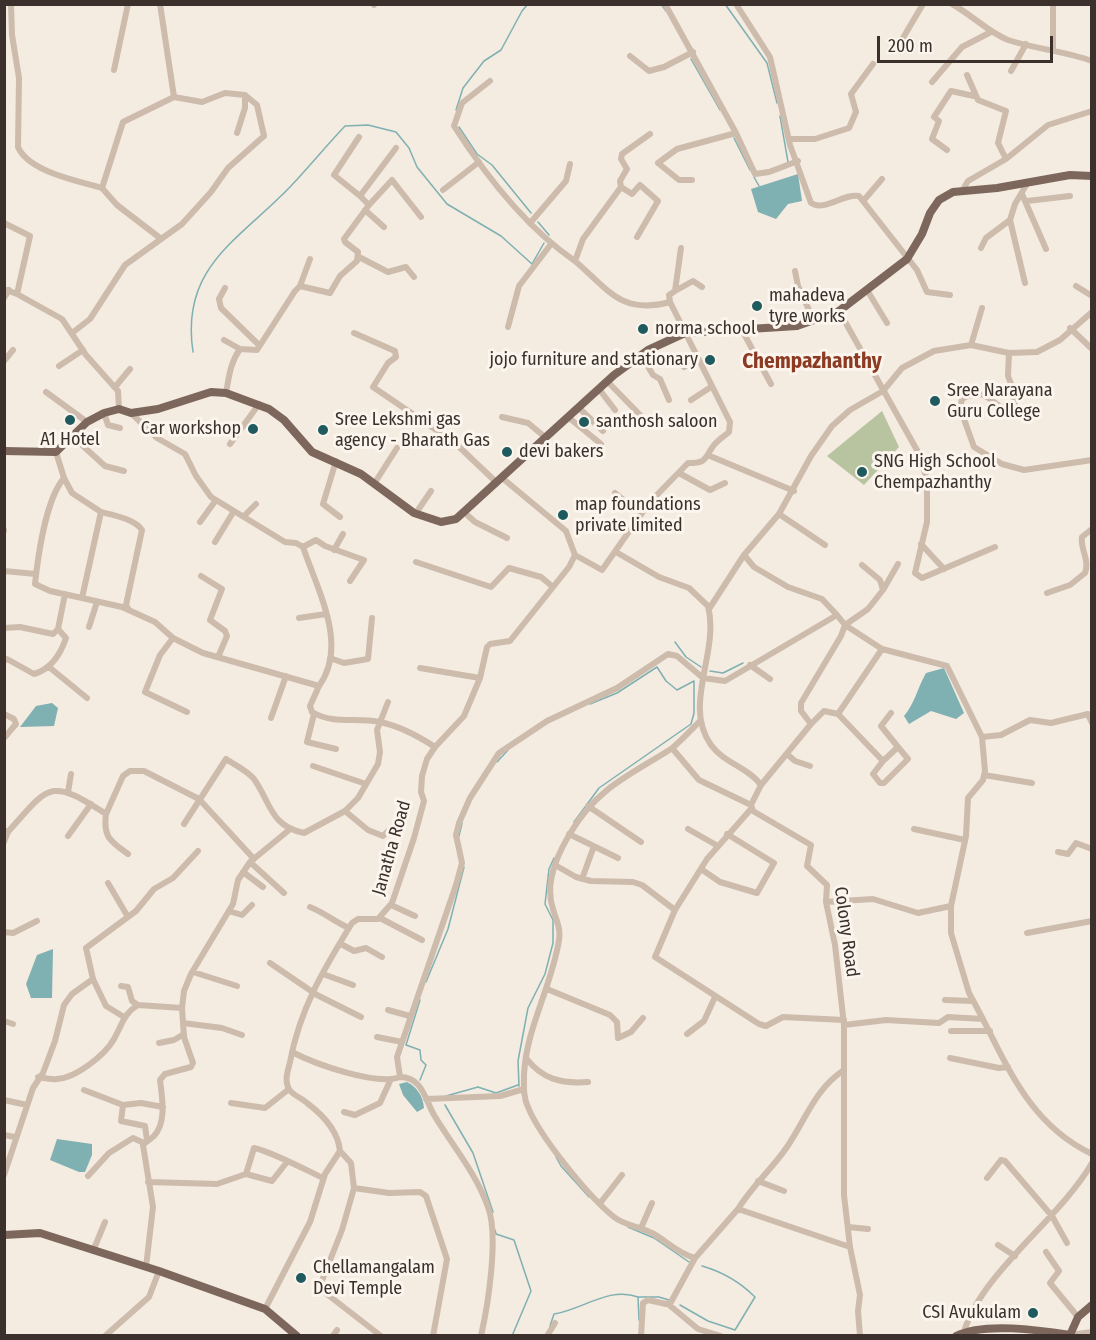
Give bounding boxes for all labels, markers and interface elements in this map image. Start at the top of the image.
scale bar [880,24,1056,62]
text: 200 m [888,35,933,57]
place label: mahadeva tyre works [769,285,845,328]
marker: mahadeva tyre works [750,299,764,313]
place label: norma school [655,318,756,340]
marker: norma school [636,322,650,336]
place label: jojo furniture and stationary [489,349,698,371]
district label: Chempazhanthy [742,349,882,375]
marker: jojo furniture and stationary [703,353,717,367]
place label: Sree Narayana Guru College [947,380,1053,422]
marker: Sree Narayana Guru College [928,394,942,408]
place label: Sree Lekshmi gas agency - Bharath Gas [335,409,490,452]
place label: santhosh saloon [596,411,717,433]
marker: A1 Hotel [63,413,77,427]
marker: santhosh saloon [577,415,591,429]
place label: Car workshop [141,418,241,440]
marker: Car workshop [246,422,260,436]
marker: Sree Lekshmi gas agency - Bharath Gas [316,423,330,437]
place label: A1 Hotel [40,429,100,451]
place label: devi bakers [519,441,603,463]
marker: devi bakers [500,445,514,459]
place label: SNG High School Chempazhanthy [874,451,996,494]
marker: SNG High School Chempazhanthy [855,465,869,479]
place label: map foundations private limited [575,494,701,536]
marker: map foundations private limited [556,508,570,522]
street label: Janatha Road [368,798,416,898]
street label: Colony Road [829,885,863,979]
place label: Chellamangalam Devi Temple [313,1257,435,1300]
marker: Chellamangalam Devi Temple [294,1271,308,1285]
place label: CSI Avukulam [922,1302,1021,1324]
marker: CSI Avukulam [1026,1306,1040,1320]

